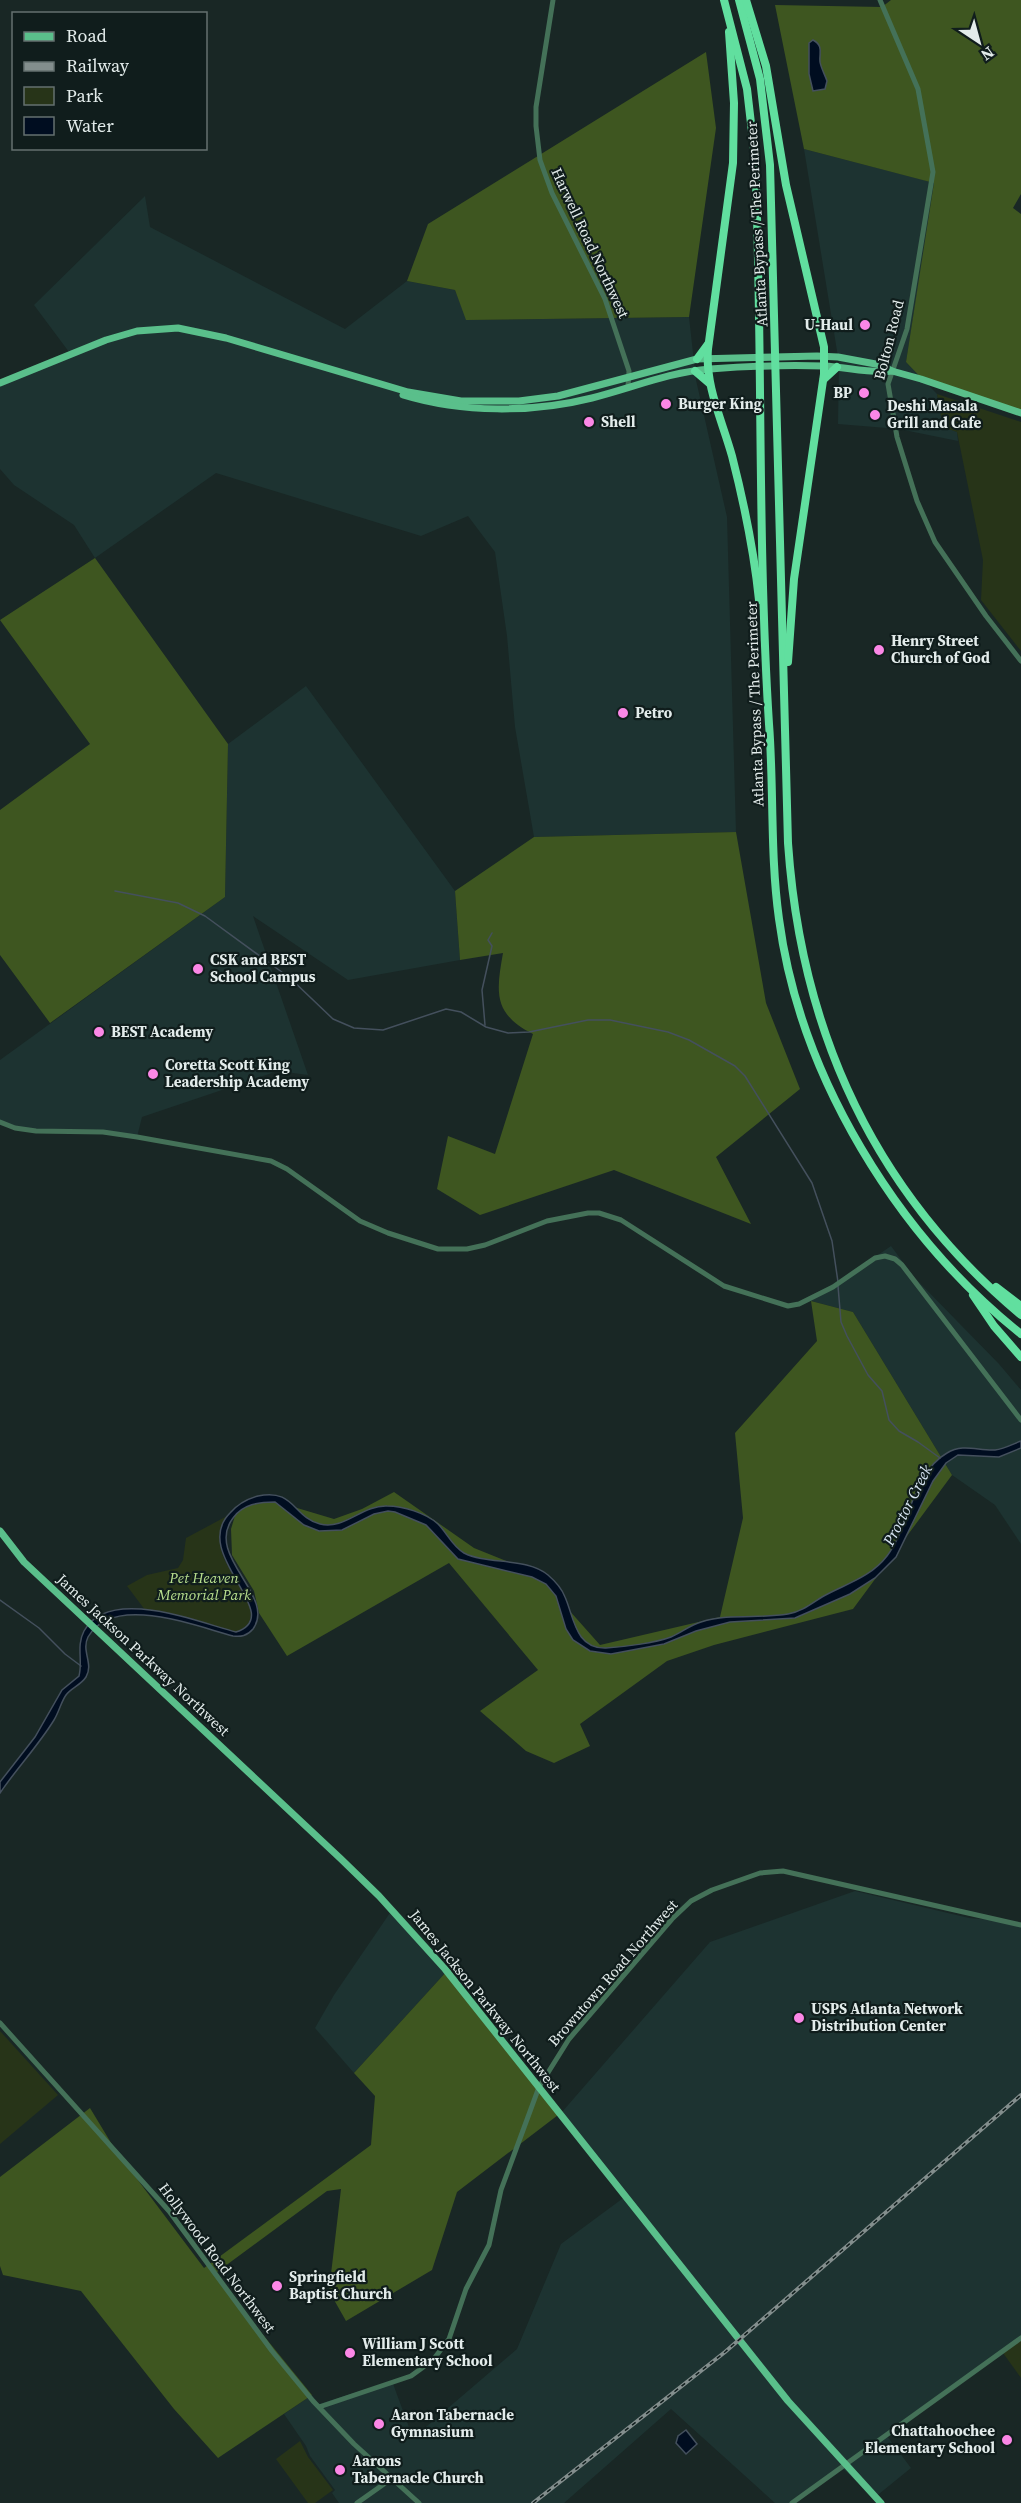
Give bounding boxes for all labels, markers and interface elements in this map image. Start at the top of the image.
legend [12,12,207,150]
north arrow [949,12,1009,72]
text: Road [66,23,107,48]
text: N [976,42,999,67]
text: Railway [66,53,130,78]
text: Park [66,83,103,108]
text: Water [66,113,114,138]
street label: Atlanta Bypass / The Perimeter [741,120,772,327]
street label: Harwell Road Northwest [546,164,635,321]
street label: Bolton Road [868,297,909,382]
place label: U-Haul [804,314,853,335]
marker: U-Haul [858,318,872,332]
place label: BP [833,382,852,403]
marker: BP [857,386,871,400]
place label: Burger King [678,393,762,414]
place label: Deshi Masala Grill and Cafe [887,395,982,433]
marker: Burger King [659,397,673,411]
marker: Deshi Masala Grill and Cafe [868,408,882,422]
place label: Shell [601,411,636,432]
marker: Shell [582,415,596,429]
street label: Atlanta Bypass / The Perimeter [740,600,769,807]
place label: Henry Street Church of God [891,630,990,668]
marker: Henry Street Church of God [872,643,886,657]
place label: Petro [635,702,673,723]
marker: Petro [616,706,630,720]
place label: CSK and BEST School Campus [210,949,316,987]
marker: CSK and BEST School Campus [191,962,205,976]
place label: BEST Academy [111,1021,213,1042]
marker: BEST Academy [92,1025,106,1039]
place label: Coretta Scott King Leadership Academy [165,1054,309,1092]
marker: Coretta Scott King Leadership Academy [146,1067,160,1081]
water label: Proctor Creek [877,1460,937,1550]
park label: Pet Heaven Memorial Park [156,1567,252,1605]
street label: James Jackson Parkway Northwest [52,1568,234,1741]
street label: Browntown Road Northwest [543,1895,682,2051]
street label: James Jackson Parkway Northwest [404,1904,566,2097]
place label: USPS Atlanta Network Distribution Center [811,1998,963,2036]
marker: USPS Atlanta Network Distribution Center [792,2011,806,2025]
street label: Hollywood Road Northwest [154,2178,281,2337]
place label: Springfield Baptist Church [289,2266,392,2304]
marker: Springfield Baptist Church [270,2279,284,2293]
place label: William J Scott Elementary School [362,2333,493,2371]
marker: William J Scott Elementary School [343,2346,357,2360]
place label: Aaron Tabernacle Gymnasium [391,2404,514,2442]
marker: Aaron Tabernacle Gymnasium [372,2417,386,2431]
place label: Chattahoochee Elementary School [865,2420,995,2458]
marker: Chattahoochee Elementary School [1000,2433,1014,2447]
place label: Aarons Tabernacle Church [352,2450,484,2488]
marker: Aarons Tabernacle Church [333,2463,347,2477]

